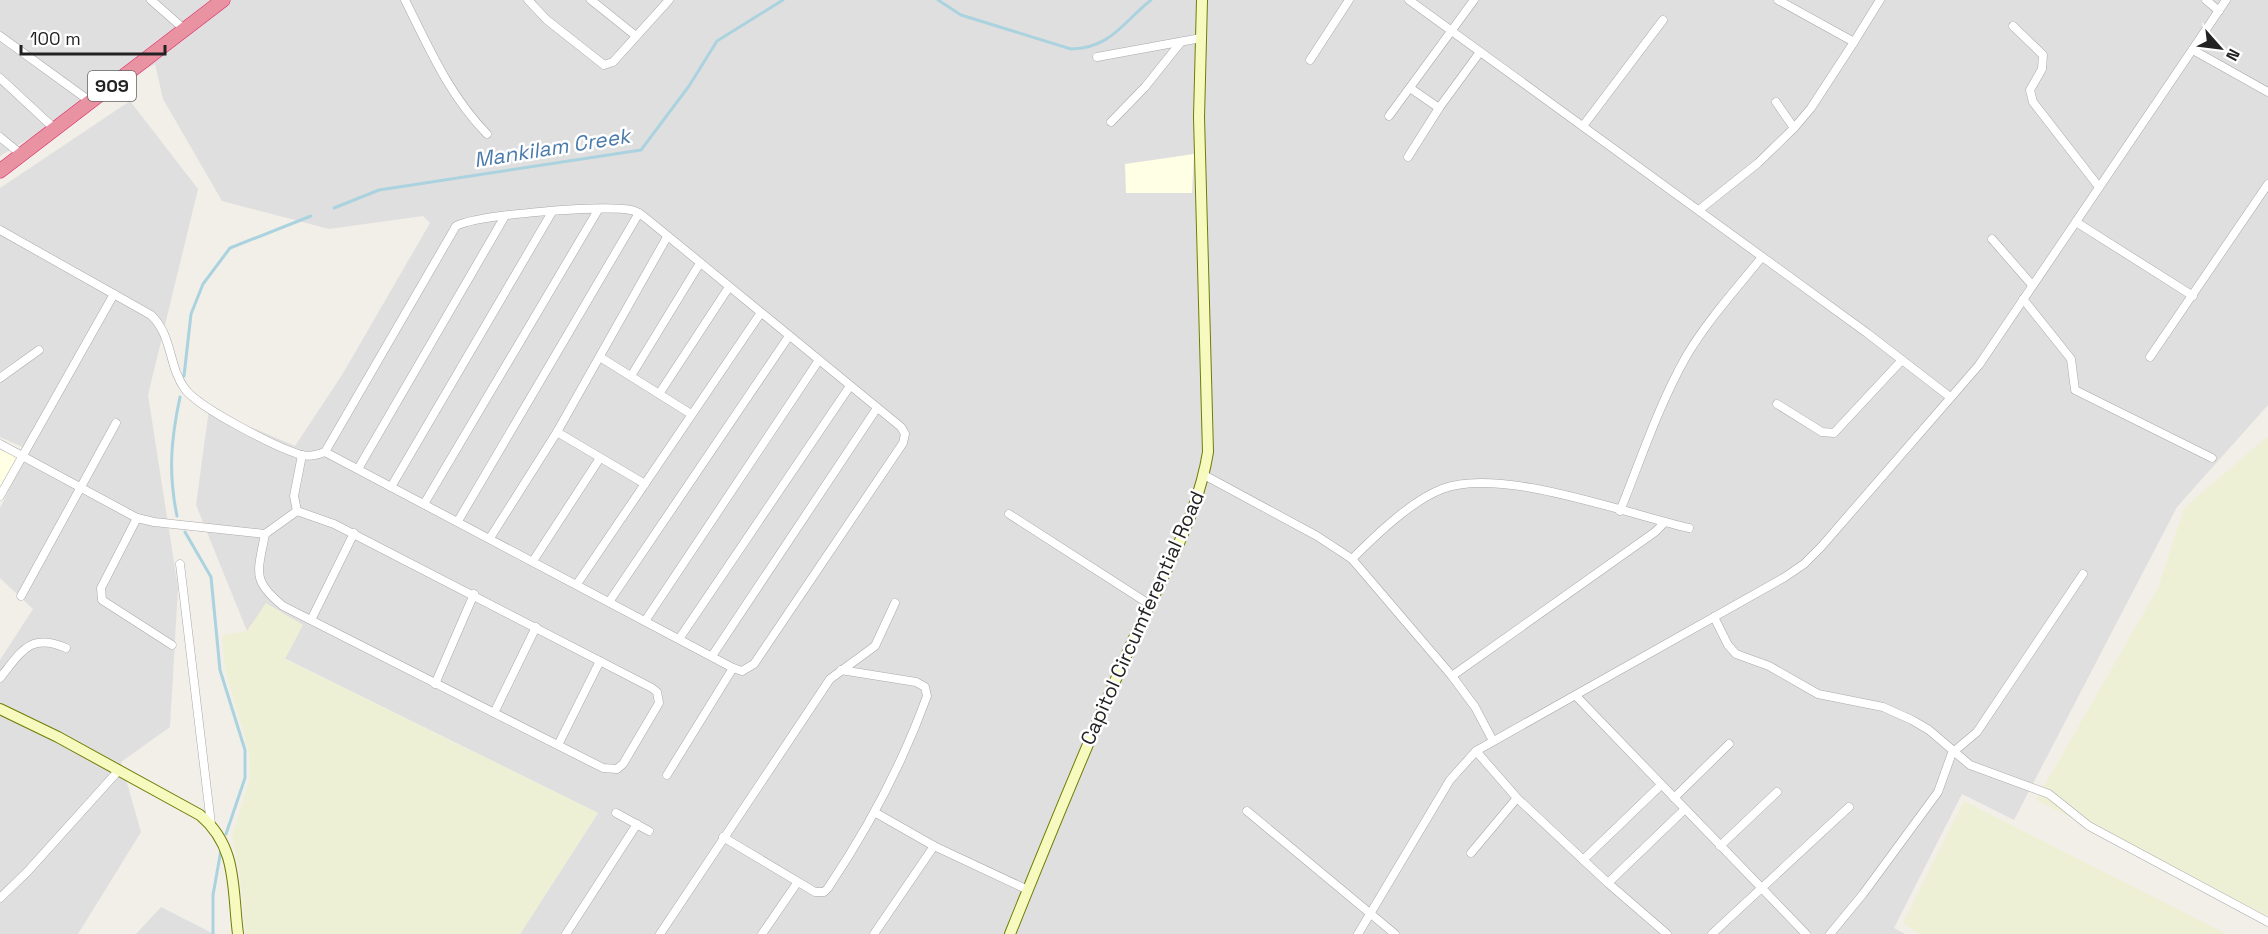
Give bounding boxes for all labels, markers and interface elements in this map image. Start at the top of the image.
scale bar [21,18,165,56]
north arrow [2190,18,2250,78]
text: 100 m [30,27,81,50]
text: N [2221,45,2245,64]
road number: 909 [88,71,136,101]
water label: Mankilam Creek [472,121,634,173]
street label: Capitol Circumferential Road [1074,487,1210,749]

